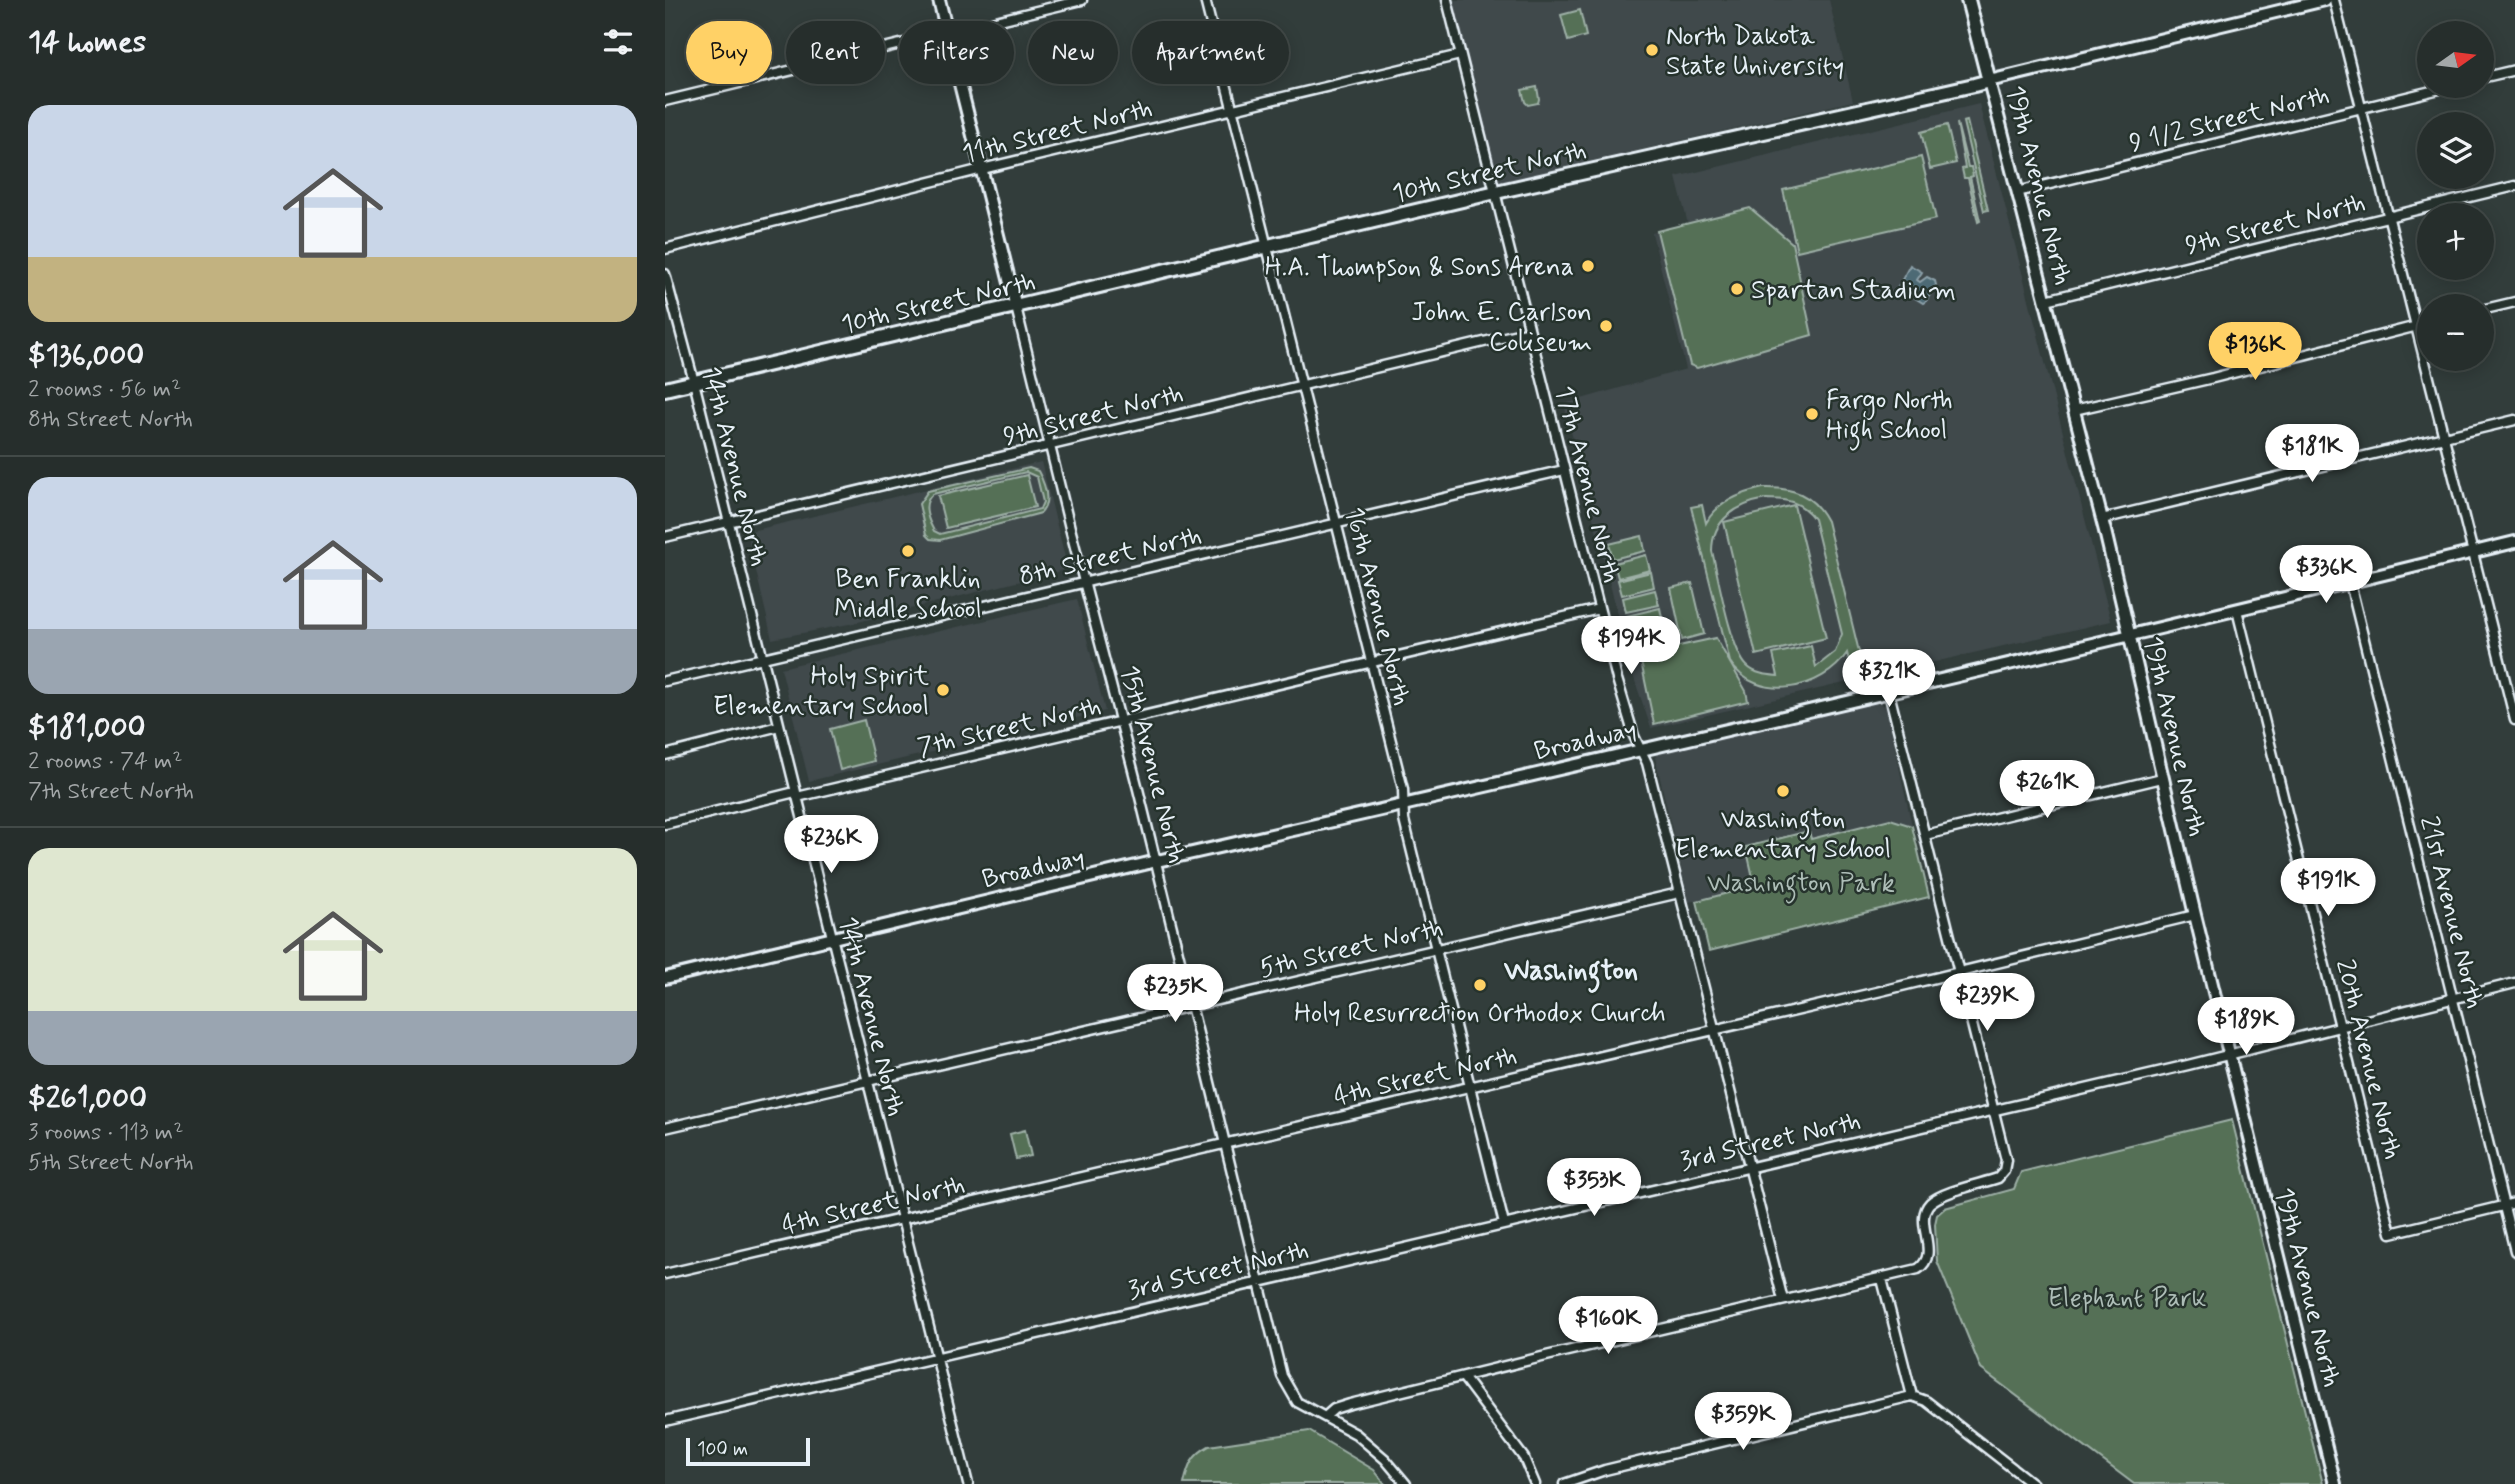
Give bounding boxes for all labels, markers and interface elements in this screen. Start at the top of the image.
place label: North Dakota State University [1666,20,1844,84]
chip: Buy [686,21,772,84]
chip: Rent [786,21,885,84]
chip: Filters [899,21,1014,84]
chip: New [1028,21,1118,84]
chip: Apartment [1132,21,1289,84]
north arrow [2417,21,2494,98]
map controls [2417,21,2494,371]
text: 14 homes [28,23,146,62]
icon: filters [599,23,637,61]
marker: North Dakota State University [1644,42,1660,58]
street label: 9 1/2 Street North [2126,79,2333,161]
street label: 19th Avenue North [1997,82,2079,289]
street label: 11th Street North [959,92,1156,172]
button: layers [2417,112,2494,189]
street label: 10th Street North [1389,134,1590,212]
icon: home [270,150,396,276]
street label: 9th Street North [2182,186,2369,264]
button: + [2417,203,2494,280]
place label: H.A. Thompson & Sons Arena [1265,251,1574,285]
marker: H.A. Thompson & Sons Arena [1580,258,1596,274]
street label: 10th Street North [838,265,1039,343]
place label: Spartan Stadium [1751,274,1956,308]
marker: Spartan Stadium [1729,281,1745,297]
button: − [2417,294,2494,371]
place label: John E. Carlson Coliseum [1411,296,1592,360]
marker: John E. Carlson Coliseum [1598,318,1614,334]
pin: $136K [2206,322,2304,382]
text: $136K [2225,330,2285,360]
text: $136,000 [28,336,144,375]
street label: 14th Avenue North [693,363,775,570]
text: 2 rooms · 56 m² [28,375,181,405]
street label: 9th Street North [1000,377,1187,455]
street label: 17th Avenue North [1546,382,1628,587]
place label: Fargo North High School [1826,384,1953,451]
text: 8th Street North [28,405,193,435]
marker: Fargo North High School [1804,406,1820,422]
pin: $181K [2263,424,2361,484]
text: $181K [2281,432,2343,462]
street label: 16th Avenue North [1336,504,1418,709]
street label: 8th Street North [1016,519,1205,594]
icon: home [270,522,396,648]
marker: Ben Franklin Middle School [900,543,916,559]
pin: $336K [2277,546,2375,605]
text: $336K [2296,553,2356,583]
place label: Ben Franklin Middle School [834,563,982,627]
pin: $194K [1582,616,1680,676]
text: $194K [1597,624,1665,654]
street label: 19th Avenue North [2135,633,2214,840]
pin: $321K [1840,650,1938,709]
text: $321K [1858,657,1920,687]
place label: Holy Spirit Elementary School [713,660,929,724]
street label: 15th Avenue North [1111,662,1193,867]
marker: Holy Spirit Elementary School [935,682,951,698]
street label: 7th Street North [914,690,1105,766]
text: $181,000 [28,708,146,747]
street label: Broadway [1531,713,1640,769]
text: 2 rooms · 74 m² [28,747,183,777]
pin: $261K [1998,760,2096,820]
text: $261K [2016,768,2078,798]
text: 7th Street North [28,777,194,807]
marker: Washington Elementary School [1775,783,1791,799]
place label: Washington Elementary School [1675,803,1891,867]
street label: 21st Avenue North [2411,813,2491,1012]
pin: $236K [782,816,880,875]
text: $236K [800,823,862,853]
street label: Broadway [979,841,1088,897]
pin: $191K [2279,858,2377,918]
text: $191K [2297,866,2359,896]
park label: Washington Park [1707,867,1895,904]
icon: home [270,893,396,1019]
street label: 5th Street North [1256,911,1446,987]
street label: 14th Avenue North [830,913,912,1120]
district label: Washington [1504,953,1638,993]
street label: 20th Avenue North [2327,956,2409,1163]
pin: $235K [1126,964,1224,1024]
text: $235K [1143,972,1207,1002]
pin: $239K [1938,974,2036,1033]
marker: Holy Resurrection Orthodox Church [1472,977,1488,993]
text: $239K [1956,981,2018,1011]
place label: Holy Resurrection Orthodox Church [1294,997,1666,1031]
pin: $189K [2197,998,2295,1057]
text: $189K [2214,1005,2278,1035]
street label: 4th Street North [1331,1039,1520,1115]
text: $261,000 [28,1079,147,1118]
street label: 3rd Street North [1677,1105,1864,1179]
text: 3 rooms · 113 m² [28,1118,183,1148]
text: 5th Street North [28,1148,194,1178]
pin: $353K [1545,1158,1643,1218]
text: $353K [1563,1166,1625,1196]
street label: 4th Street North [779,1168,968,1244]
street label: 19th Avenue North [2266,1184,2348,1391]
street label: 3rd Street North [1125,1234,1312,1308]
park label: Elephant Park [2048,1282,2207,1316]
pin: $160K [1559,1296,1657,1356]
text: $160K [1575,1304,1641,1334]
pin: $359K [1694,1392,1792,1452]
text: $359K [1711,1400,1775,1430]
scale bar [686,1435,810,1467]
text: 100 m [697,1437,748,1462]

